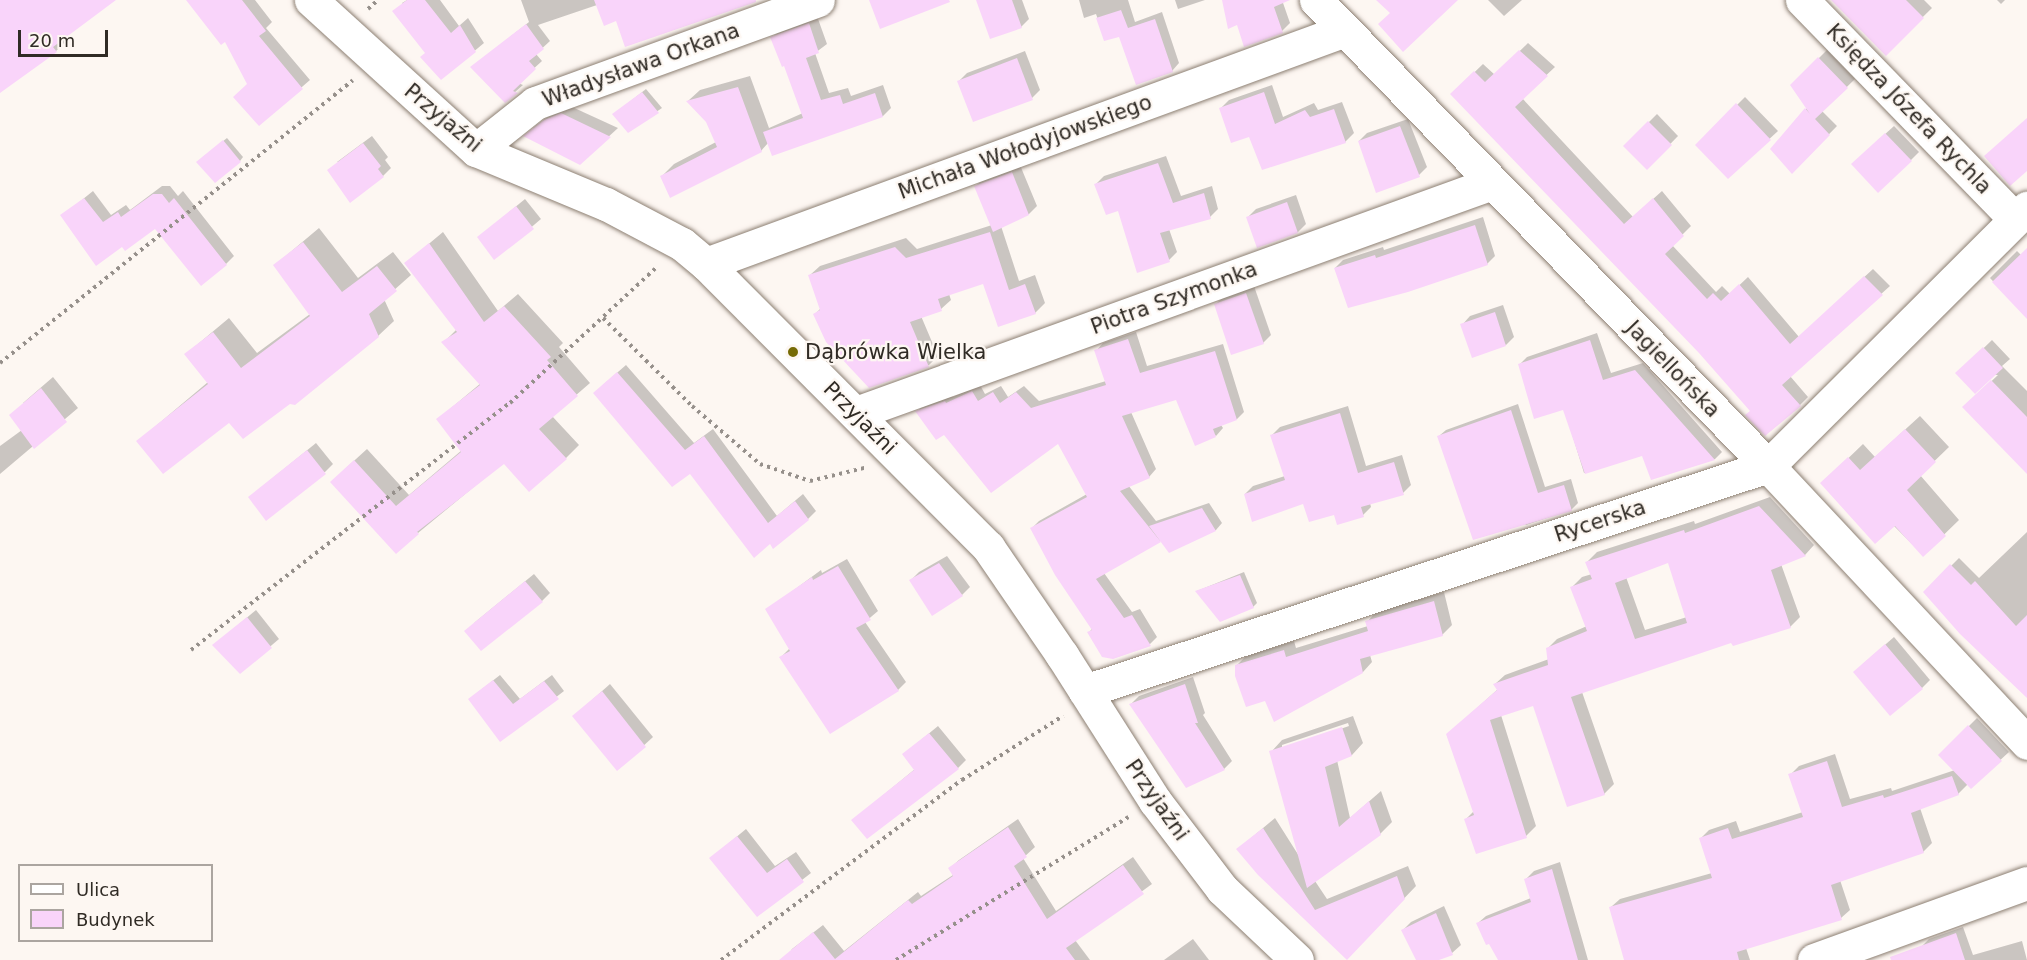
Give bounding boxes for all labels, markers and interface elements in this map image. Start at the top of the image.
scale bar [21,18,111,56]
street label: Władysława Orkana [539,18,743,112]
street label: Księdza Józefa Rychla [1821,19,1997,199]
text: 20 m [29,30,75,51]
street label: Przyjaźni [399,78,487,158]
street label: Michała Wołodyjowskiego [895,89,1155,205]
street label: Piotra Szymonka [1087,256,1261,340]
street label: Jagiellońska [1621,315,1725,423]
place label: Dąbrówka Wielka [805,339,986,365]
marker: Dąbrówka Wielka [786,345,800,359]
street label: Przyjaźni [818,376,902,460]
street label: Rycerska [1551,494,1649,548]
street label: Przyjaźni [1120,755,1194,845]
legend [18,864,213,942]
text: Ulica [76,879,120,900]
text: Budynek [76,909,155,930]

